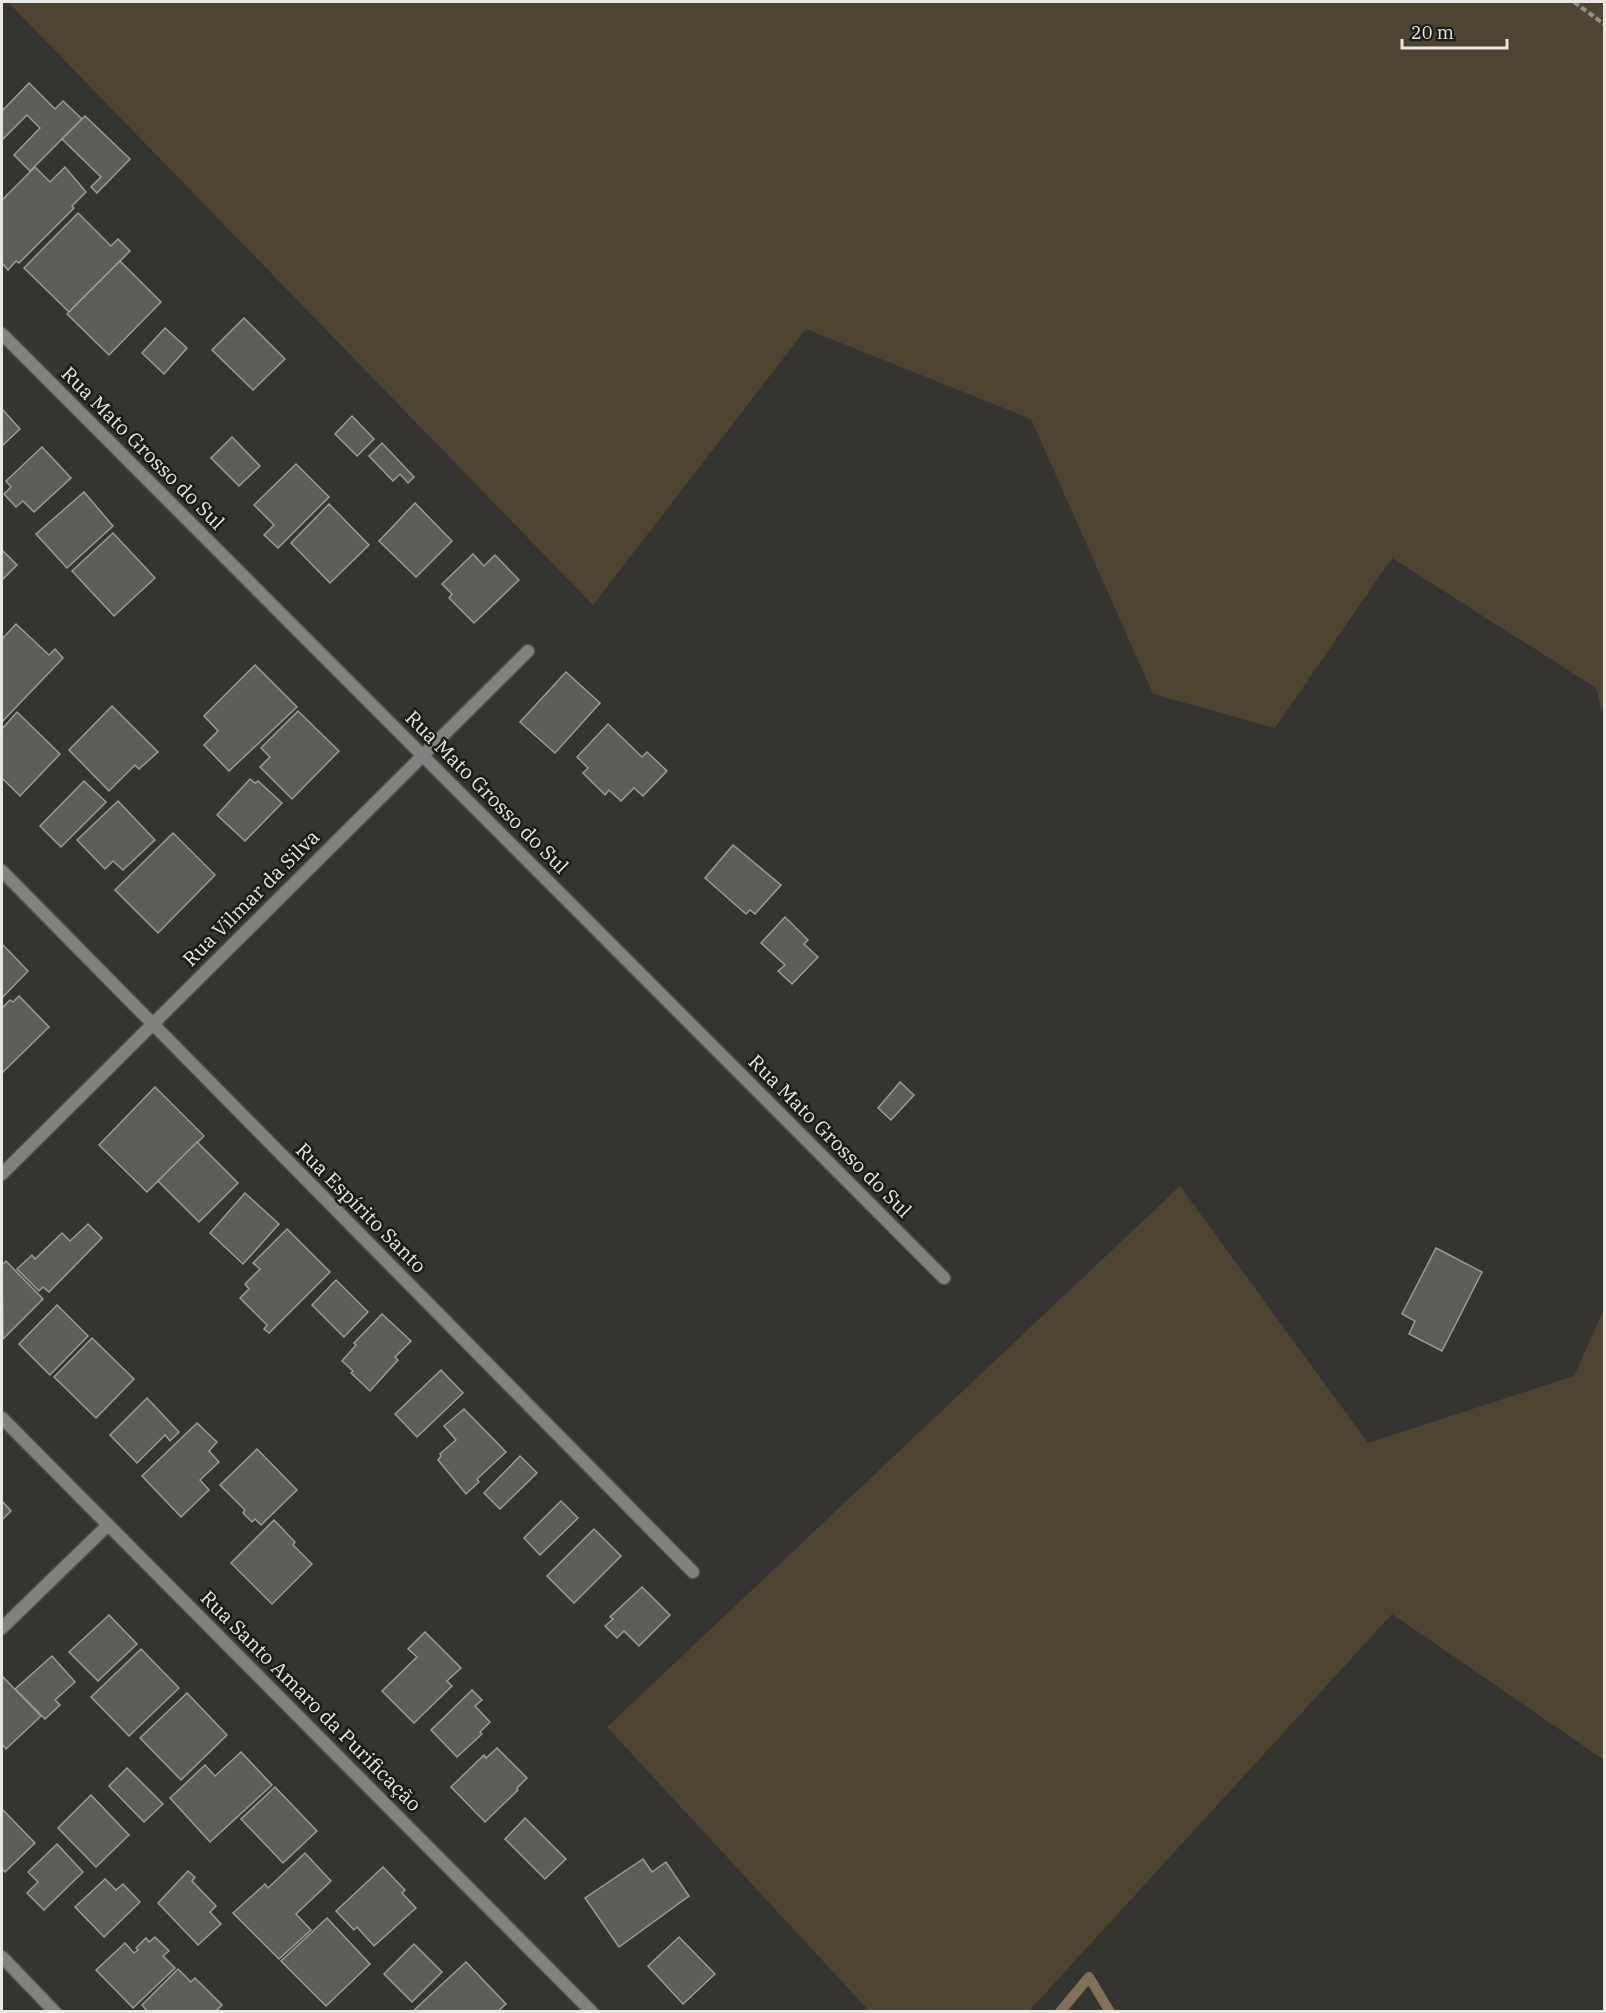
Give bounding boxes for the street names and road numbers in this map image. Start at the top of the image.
street label: Rua Mato Grosso do Sul [56,360,231,535]
street label: Rua Mato Grosso do Sul [400,704,575,879]
street label: Rua Vilmar da Silva [176,823,325,972]
street label: Rua Mato Grosso do Sul [743,1048,918,1223]
street label: Rua Espírito Santo [290,1136,433,1279]
street label: Rua Santo Amaro da Purificação [195,1584,428,1817]

